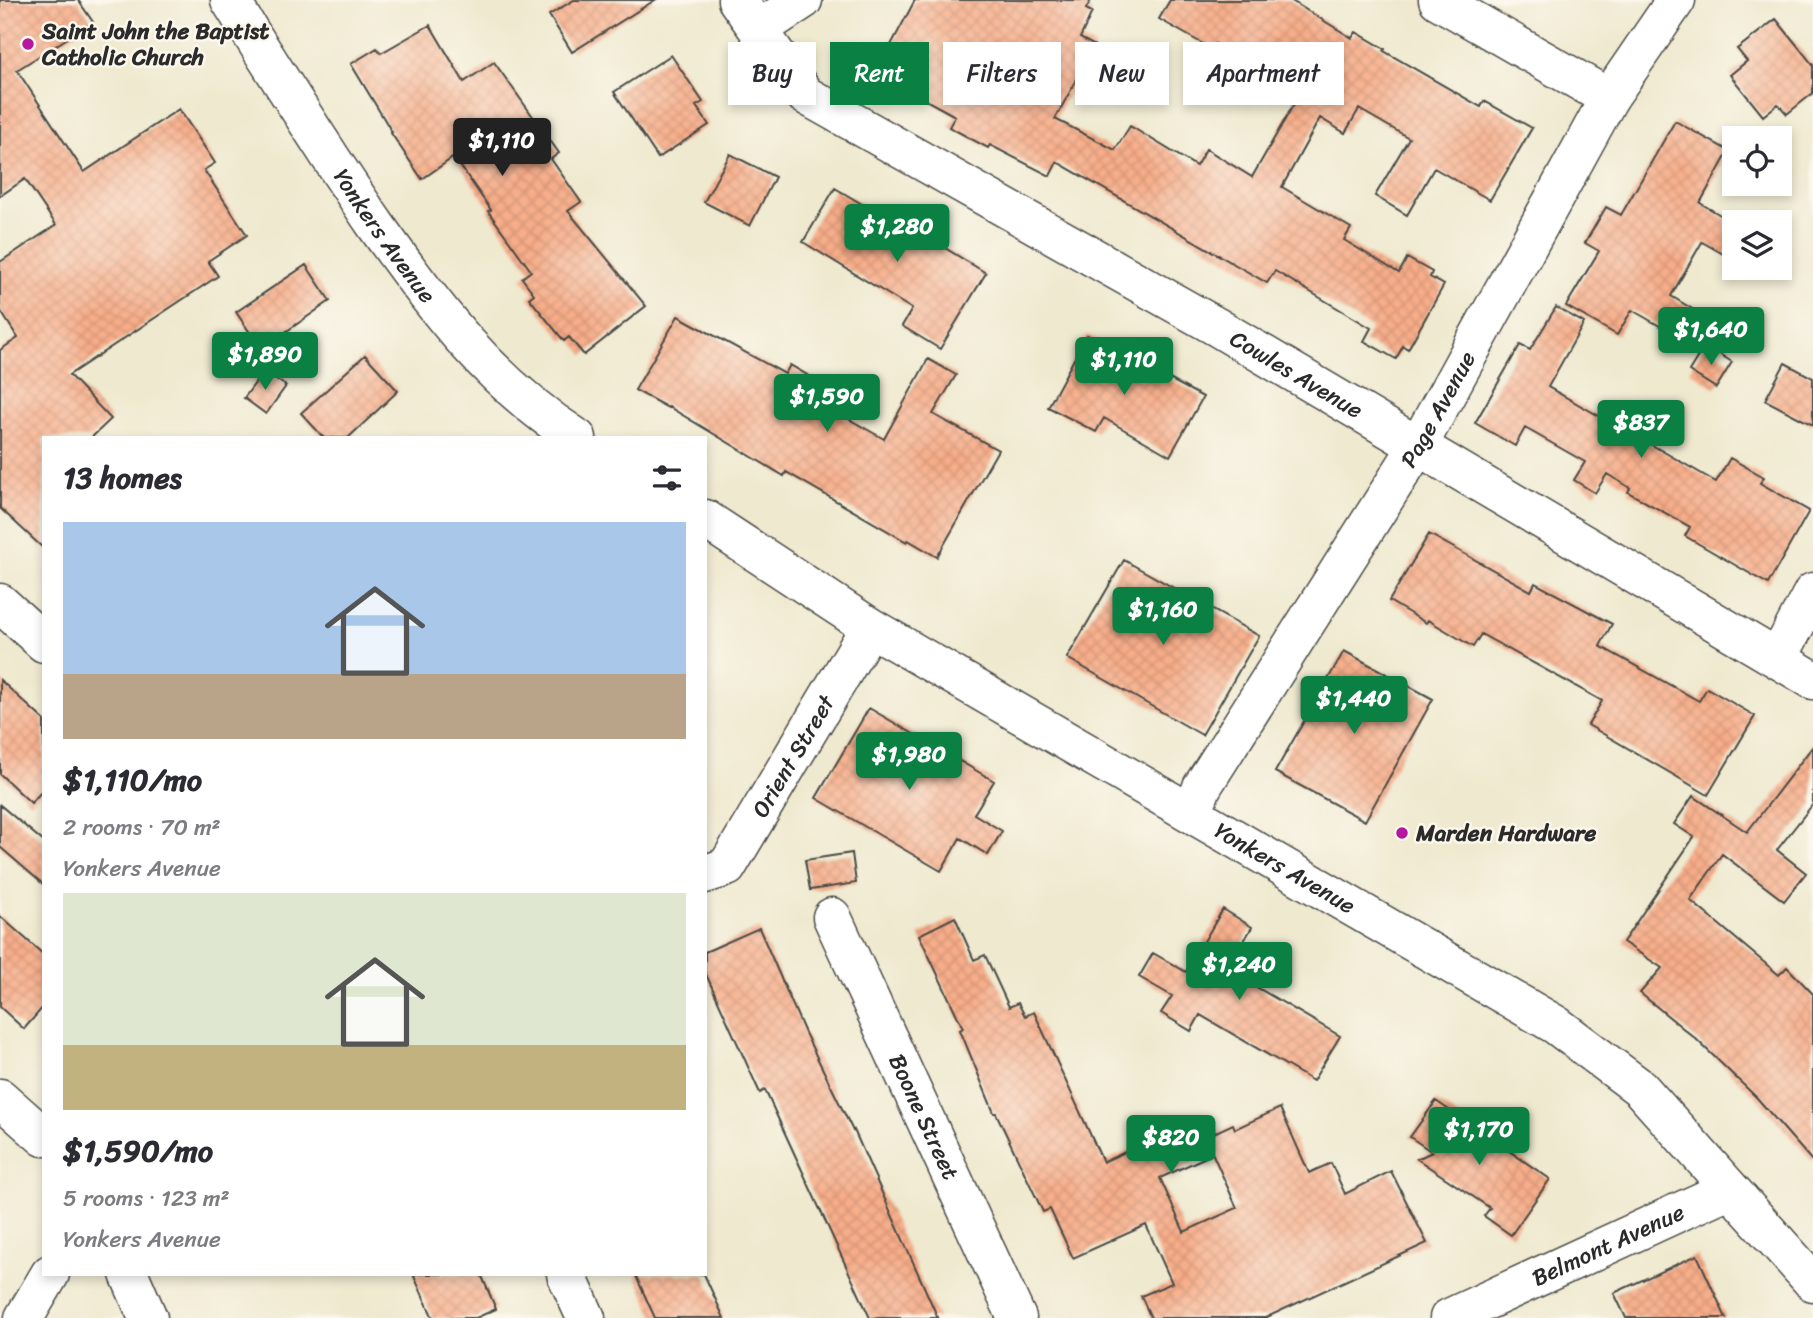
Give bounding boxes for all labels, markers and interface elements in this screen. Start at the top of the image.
place label: Saint John the Baptist Catholic Church [41,11,269,78]
marker: Saint John the Baptist Catholic Church [20,36,36,52]
chip: Buy [728,42,816,105]
chip: Rent [830,42,929,105]
chip: Filters [943,42,1061,105]
chip: New [1075,42,1169,105]
chip: Apartment [1183,42,1344,105]
pin: $1,110 [445,118,559,178]
text: $1,110 [469,120,535,161]
map controls [1722,126,1792,280]
button: locate [1722,126,1792,196]
street label: Yonkers Avenue [322,160,447,313]
pin: $1,280 [840,204,954,264]
text: $1,280 [860,206,934,247]
button: layers [1722,210,1792,280]
pin: $1,640 [1654,308,1768,367]
text: $1,640 [1674,309,1748,350]
street label: Cowles Avenue [1222,318,1371,430]
pin: $1,890 [208,332,322,392]
text: $1,890 [228,334,302,375]
pin: $1,110 [1067,338,1181,397]
text: $1,110 [1091,339,1157,380]
street label: Page Avenue [1389,343,1487,476]
pin: $1,590 [770,374,884,434]
text: $1,590 [790,376,864,417]
pin: $837 [1600,400,1682,460]
text: $837 [1613,402,1669,443]
text: 13 homes [63,451,182,505]
icon: filters [648,459,686,497]
icon: home [312,568,438,694]
pin: $1,160 [1106,588,1220,647]
text: $1,160 [1129,589,1198,630]
pin: $1,440 [1297,676,1411,736]
text: $1,440 [1317,678,1391,719]
street label: Orient Street [740,685,847,826]
pin: $1,980 [852,732,966,792]
text: $1,980 [872,734,946,775]
text: $1,110/mo [63,753,202,807]
text: 2 rooms · 70 m² [63,807,221,848]
street label: Yonkers Avenue [1206,810,1364,925]
place label: Marden Hardware [1415,813,1596,854]
marker: Marden Hardware [1394,825,1410,841]
text: Yonkers Avenue [63,848,221,889]
icon: home [312,939,438,1065]
pin: $1,240 [1182,942,1296,1002]
text: $1,240 [1202,944,1276,985]
street label: Boone Street [877,1047,971,1187]
pin: $1,170 [1422,1108,1536,1167]
text: $1,170 [1444,1109,1514,1150]
pin: $820 [1130,1116,1212,1175]
text: $820 [1142,1117,1200,1158]
text: $1,590/mo [63,1124,213,1178]
text: 5 rooms · 123 m² [63,1178,230,1219]
street label: Belmont Avenue [1525,1192,1691,1298]
text: Yonkers Avenue [63,1219,221,1260]

